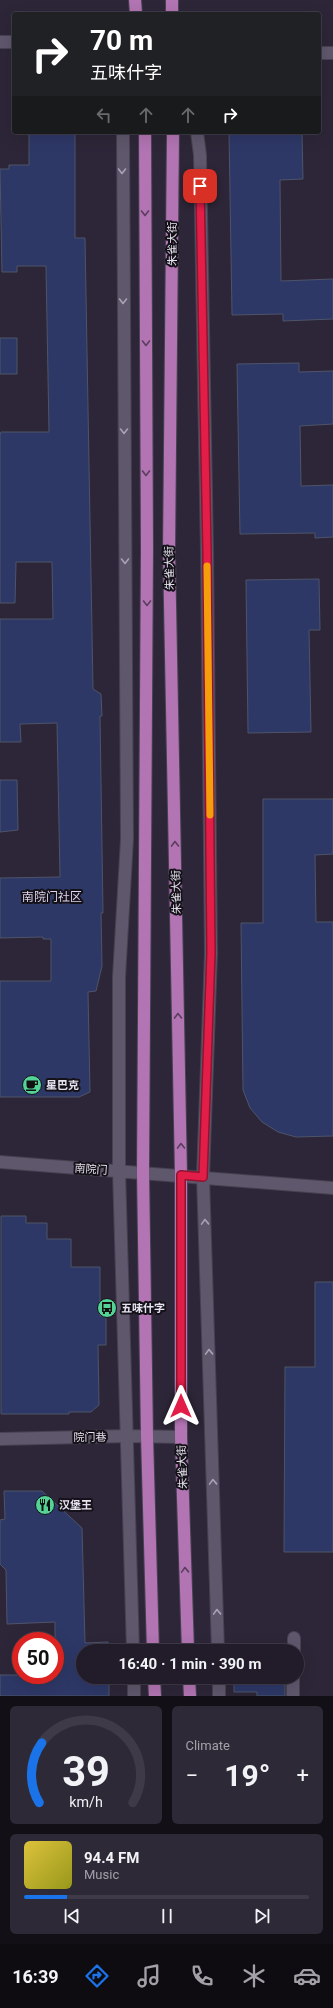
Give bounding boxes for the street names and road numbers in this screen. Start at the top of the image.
street label: 朱雀大街 [166,222,179,266]
street label: 朱雀大街 [163,546,176,590]
street label: 朱雀大街 [170,870,183,914]
street label: 南院门 [74,1162,108,1177]
street label: 院门巷 [73,1431,107,1444]
street label: 朱雀大街 [175,1445,190,1489]

